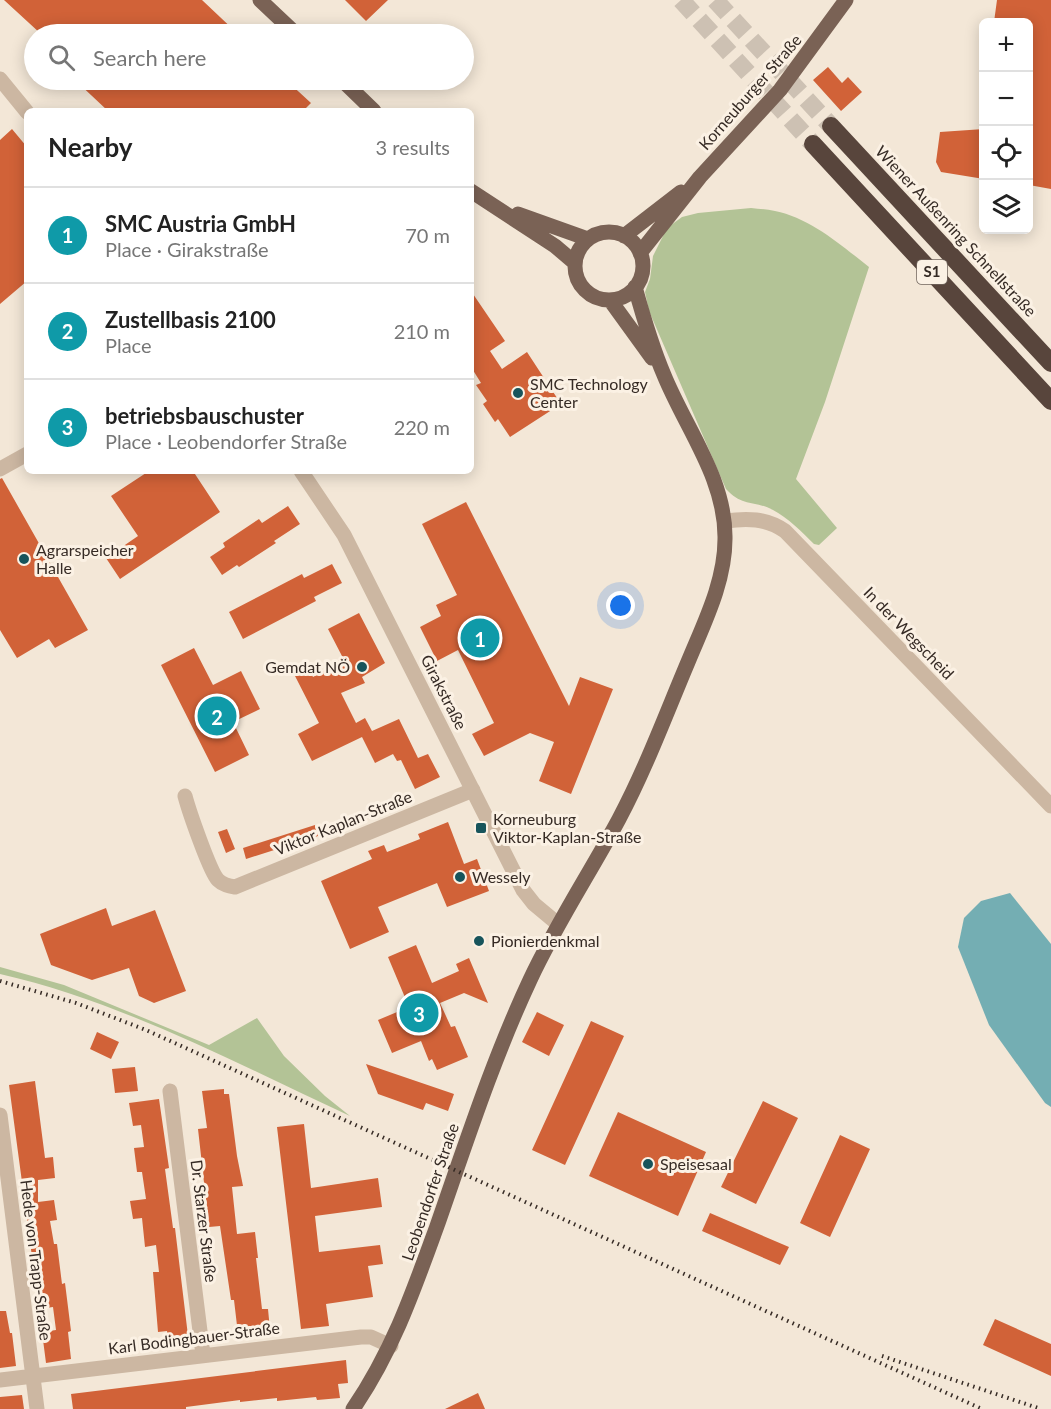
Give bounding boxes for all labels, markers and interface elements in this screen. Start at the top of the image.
map controls [979,18,1033,234]
button: + [979,18,1033,72]
search box [24,24,474,90]
street label: Korneuburger Straße [694,30,805,153]
icon: search [45,41,78,74]
text: Search here [93,44,206,71]
button: − [979,72,1033,126]
button: locate [979,126,1033,180]
text: Nearby [48,131,133,163]
text: 3 results [375,135,450,159]
street label: Wiener Außenring Schnellstraße [872,141,1041,320]
button: layers [979,180,1033,234]
text: SMC Austria GmbH [105,210,296,237]
text: 1 [62,223,73,247]
text: 70 m [405,223,450,247]
text: Place · Girakstraße [105,237,269,261]
road number: S1 [917,260,947,284]
text: Zustellbasis 2100 [105,306,276,333]
text: 2 [62,319,73,343]
text: 210 m [394,319,450,343]
text: Place [105,333,152,357]
place label: SMC Technology Center [530,374,648,411]
marker: SMC Technology Center [511,386,525,400]
text: betriebsbauschuster [105,402,304,429]
text: 3 [62,415,73,439]
text: 220 m [394,415,450,439]
text: Place · Leobendorfer Straße [105,429,347,453]
place label: Agrarspeicher Halle [36,540,134,577]
marker: Agrarspeicher Halle [17,552,31,566]
street label: In der Wegscheid [860,582,958,683]
your location [606,591,635,620]
pin: 1 [460,616,500,660]
street label: Girakstraße [418,651,471,732]
place label: Gemdat NÖ [265,657,350,676]
marker: Gemdat NÖ [355,660,369,674]
pin: 2 [198,694,236,738]
street label: Viktor Kaplan-Straße [271,786,414,859]
place label: Korneuburg Viktor-Kaplan-Straße [493,809,642,846]
marker: Korneuburg Viktor-Kaplan-Straße [474,821,488,835]
place label: Wessely [472,867,531,886]
marker: Wessely [453,870,467,884]
place label: Pionierdenkmal [491,931,600,950]
marker: Pionierdenkmal [472,934,486,948]
pin: 3 [400,990,438,1036]
street label: Leobendorfer Straße [397,1121,462,1263]
place label: Speisesaal [660,1154,732,1173]
marker: Speisesaal [641,1157,655,1171]
street label: Dr. Starzer Straße [188,1159,221,1283]
street label: Hede von Trapp-Straße [17,1178,56,1341]
street label: Karl Bodingbauer-Straße [107,1318,281,1357]

